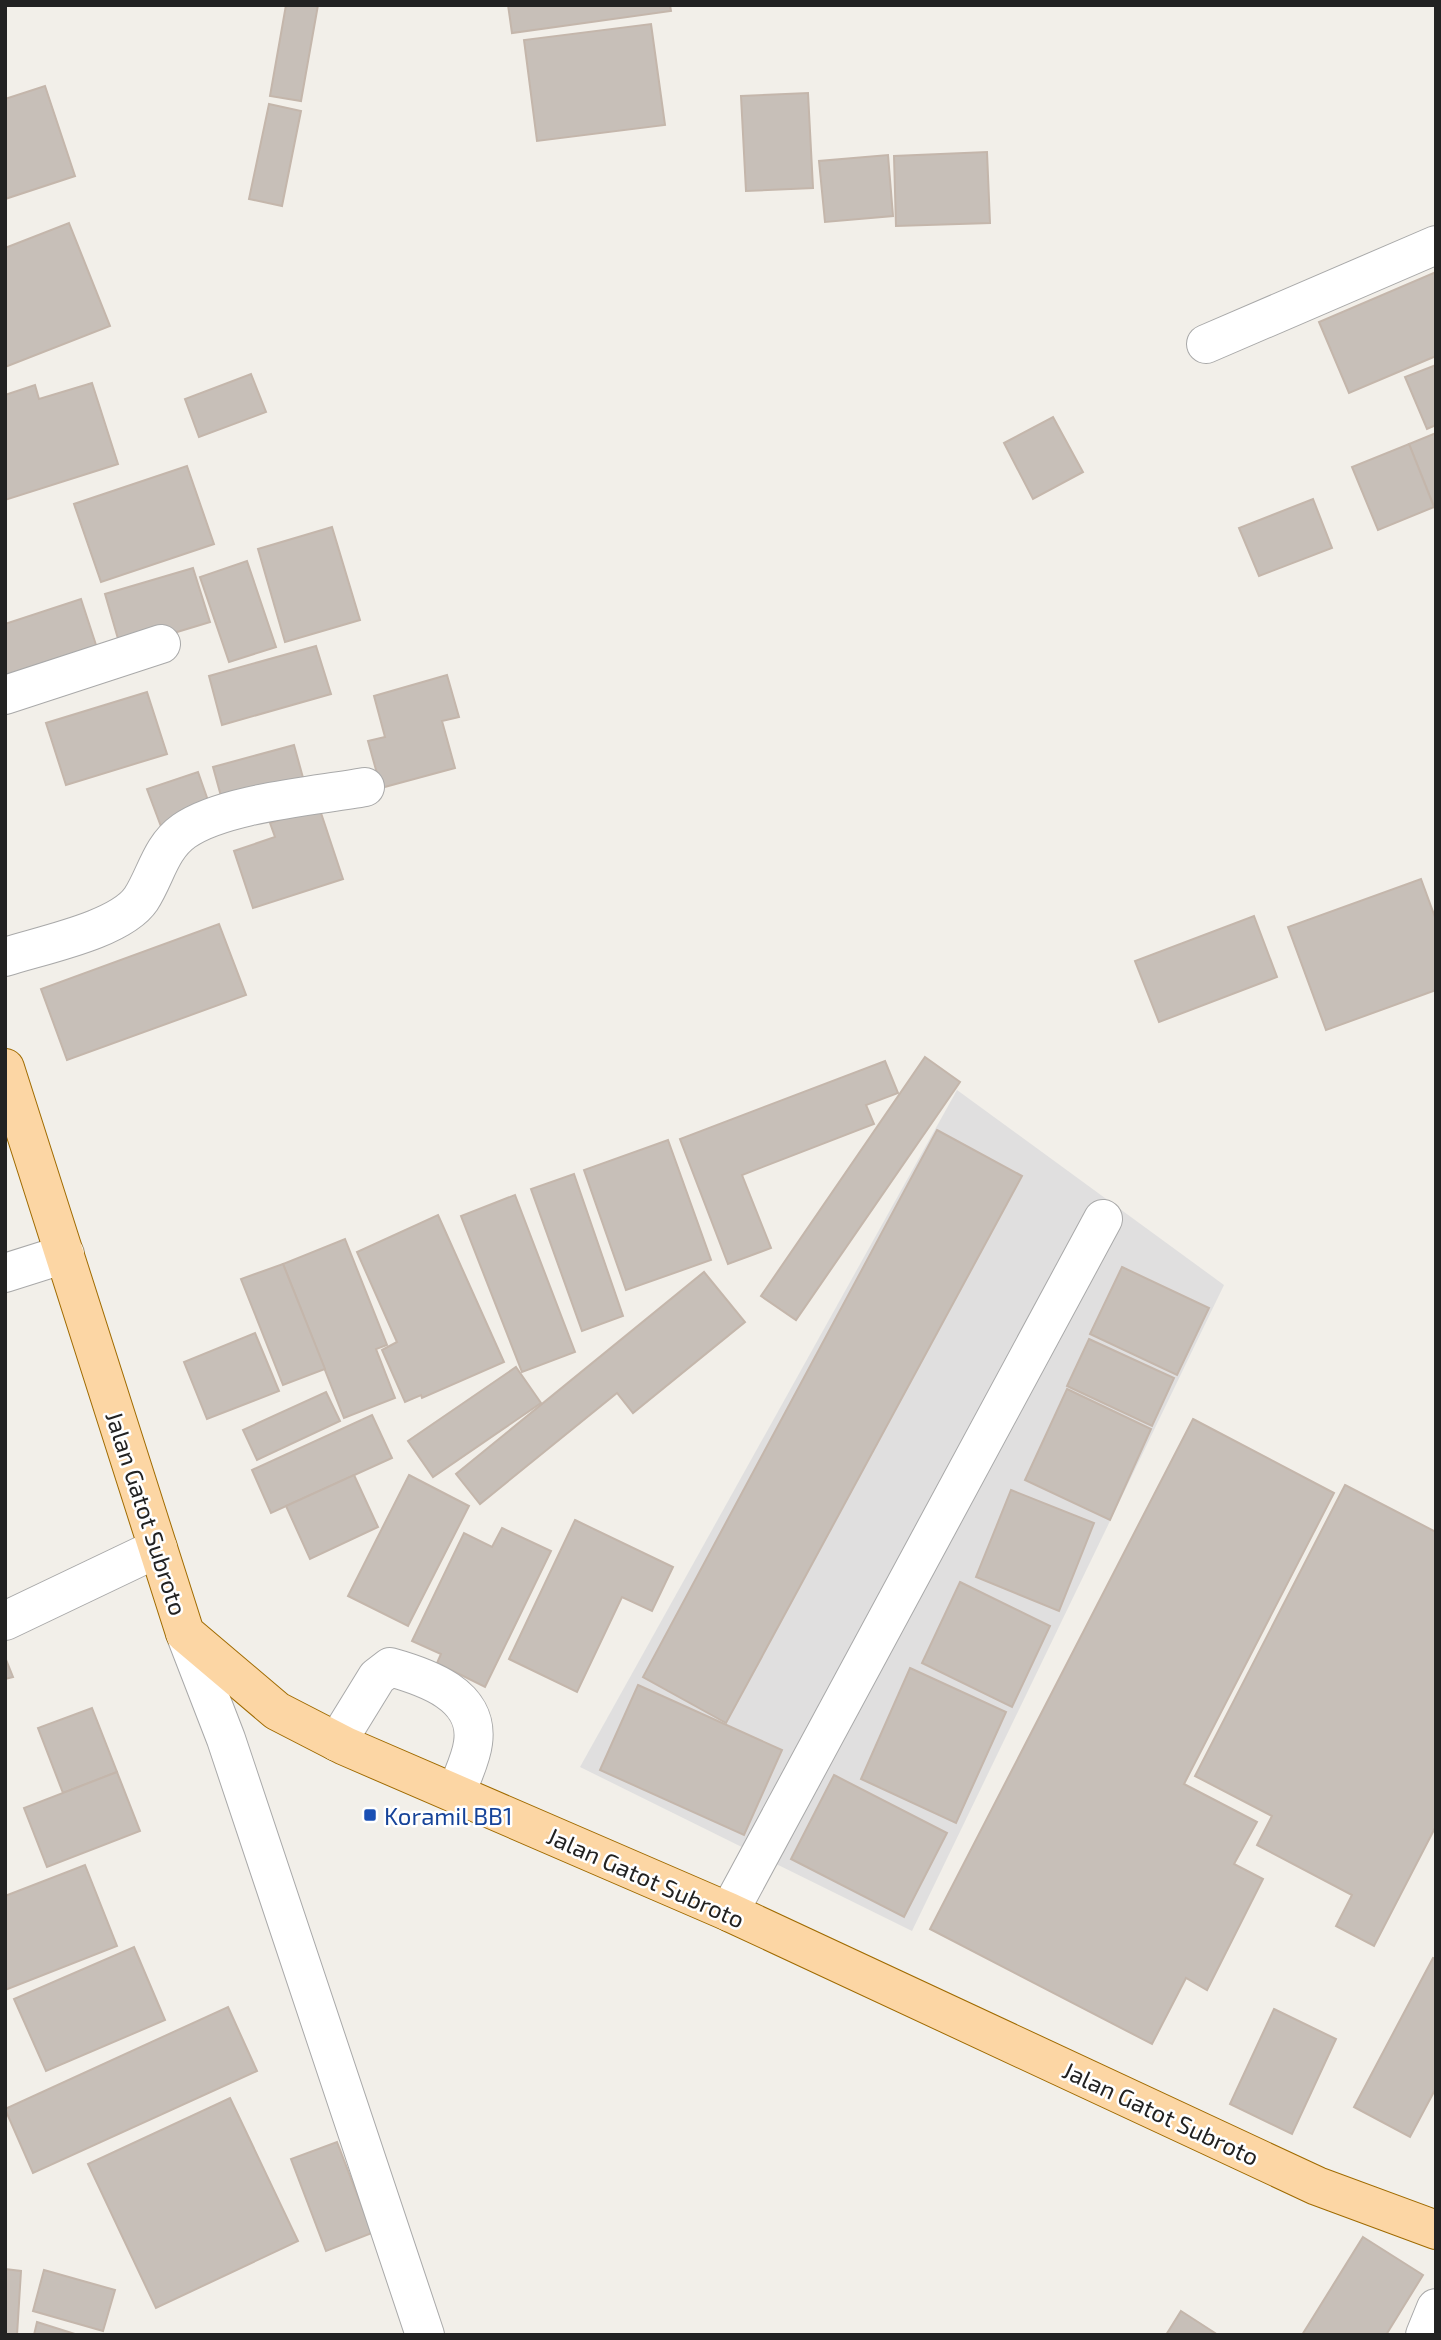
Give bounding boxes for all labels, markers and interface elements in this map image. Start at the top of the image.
street label: Jalan Gatot Subroto [100,1407,194,1619]
place label: Koramil BB1 [384,1801,512,1830]
marker: Koramil BB1 [362,1807,378,1823]
street label: Jalan Gatot Subroto [543,1820,749,1934]
street label: Jalan Gatot Subroto [1058,2055,1264,2171]

